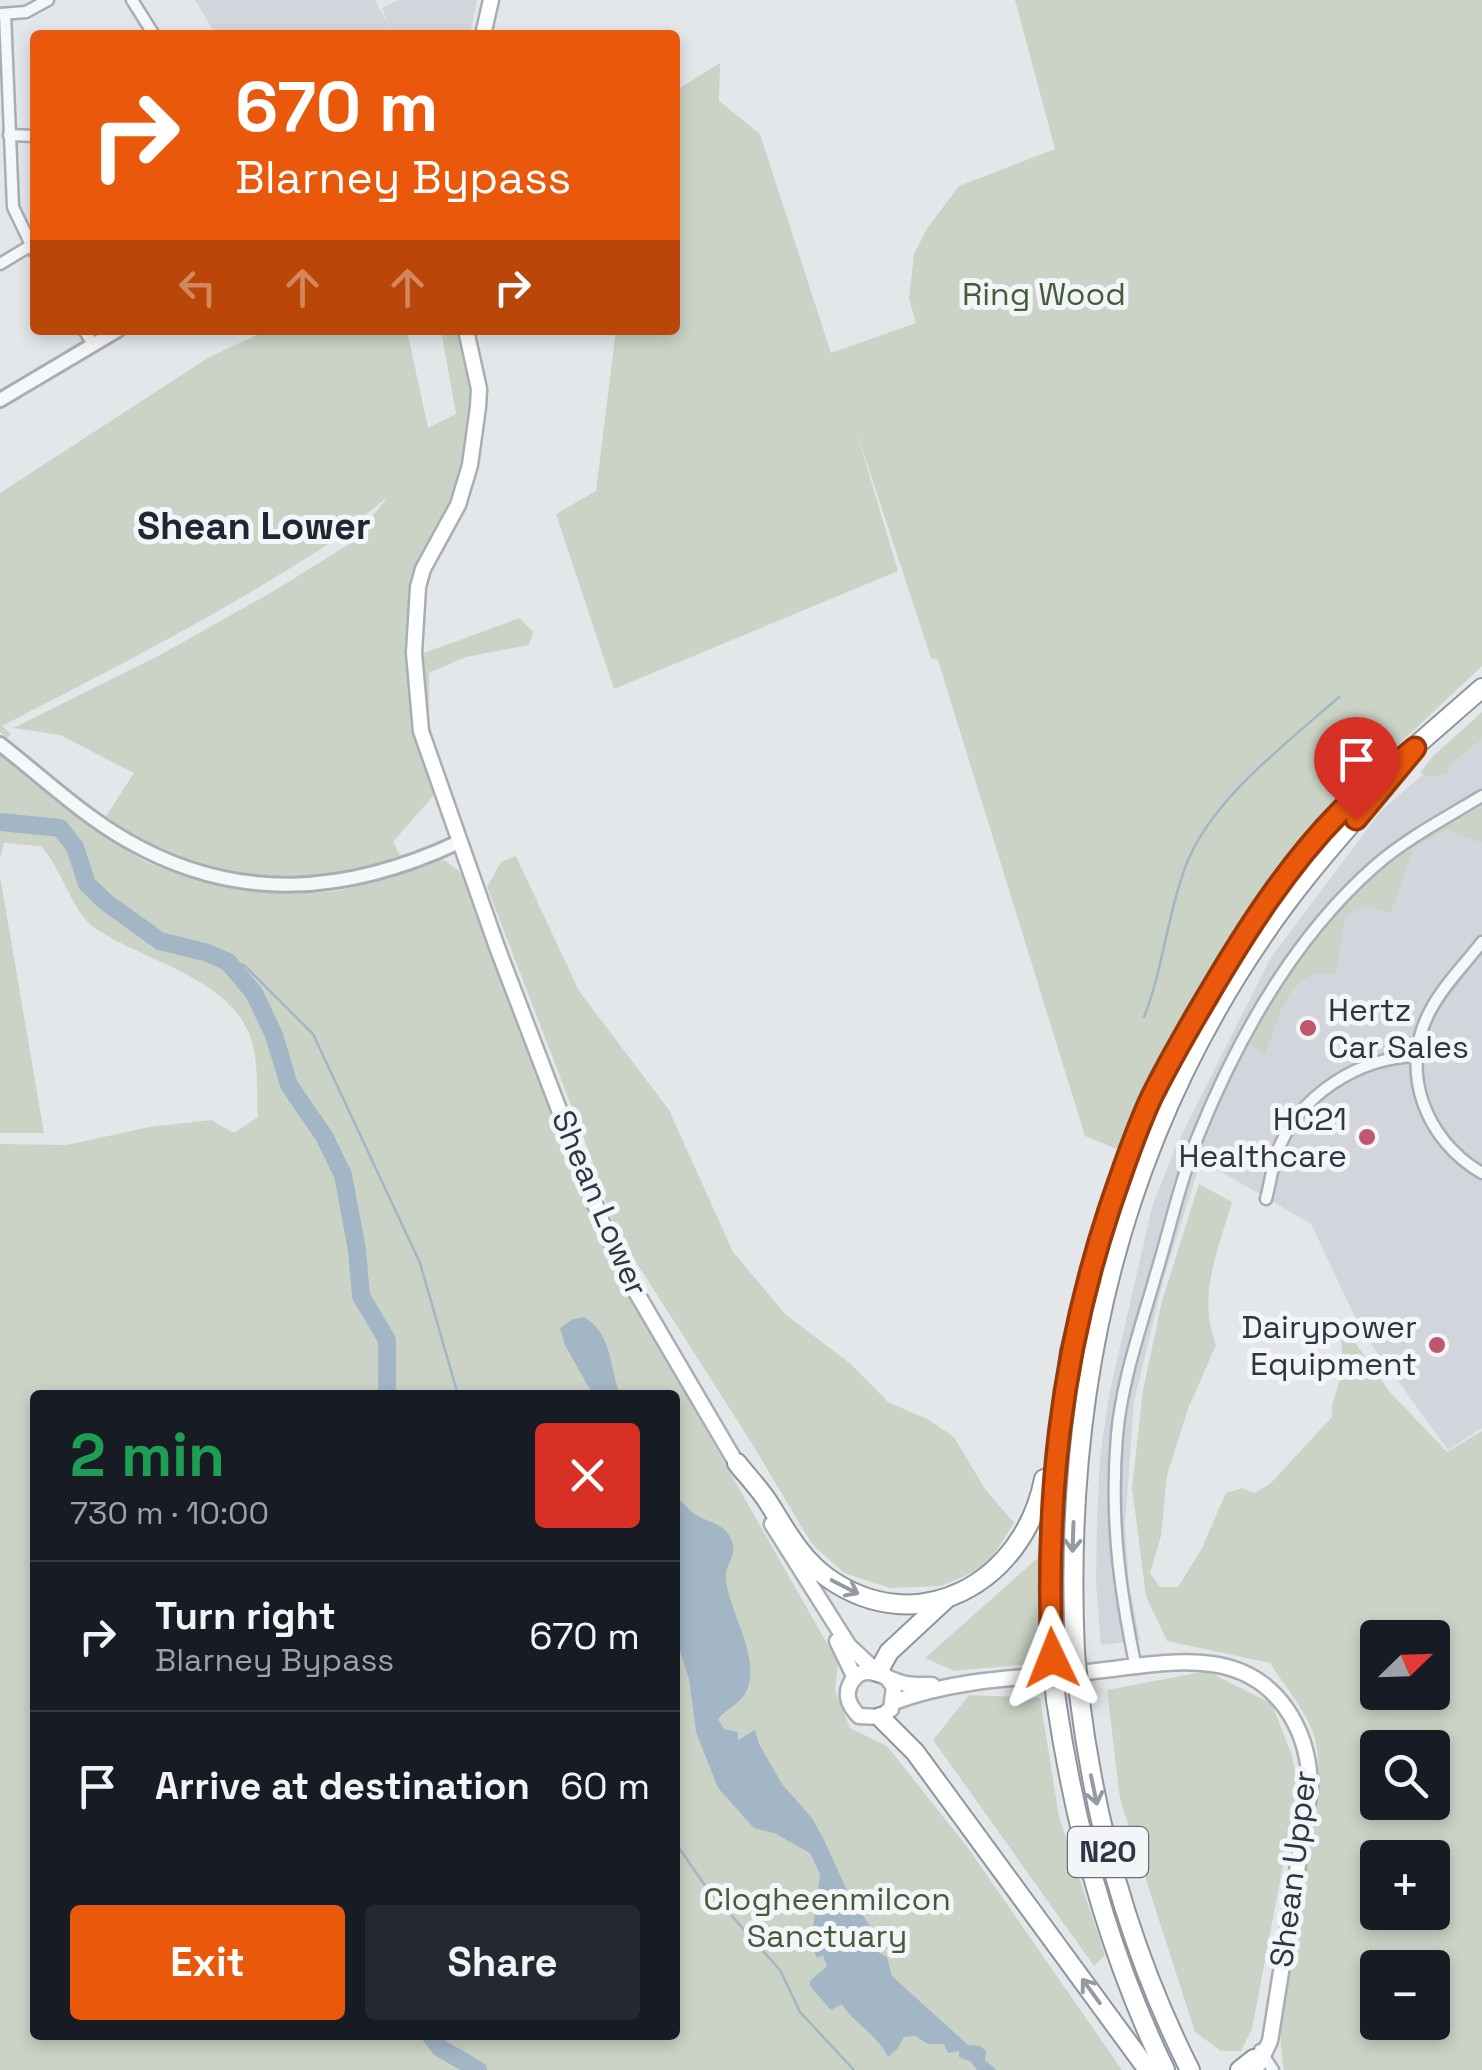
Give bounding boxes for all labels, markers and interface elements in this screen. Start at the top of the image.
text: 670 m [235,62,439,151]
icon: right [70,70,200,200]
text: Blarney Bypass [235,149,571,206]
icon: left [170,260,225,315]
icon: ahead [275,260,330,315]
icon: ahead [380,260,435,315]
icon: right [485,260,540,315]
park label: Ring Wood [962,274,1126,314]
district label: Shean Lower [137,502,371,550]
pin [1314,717,1399,820]
icon: arrive [1329,732,1384,787]
place label: Hertz Car Sales [1328,990,1469,1067]
marker: Hertz Car Sales [1297,1017,1319,1039]
place label: HC21 Healthcare [1179,1099,1347,1176]
street label: Shean Lower [543,1104,657,1302]
marker: HC21 Healthcare [1356,1126,1378,1148]
place label: Dairypower Equipment [1241,1307,1417,1384]
marker: Dairypower Equipment [1426,1334,1448,1356]
text: 2 min [70,1417,225,1494]
button: close [535,1423,640,1528]
text: 730 m · 10:00 [70,1493,269,1533]
one-way arrow [1063,1521,1082,1553]
one-way arrow [830,1578,860,1597]
text: Turn right [155,1592,336,1640]
position arrow [1000,1606,1104,1710]
icon: right [70,1609,125,1664]
text: 670 m [529,1612,640,1660]
north arrow [1360,1620,1450,1710]
map controls [1360,1620,1450,2040]
text: Blarney Bypass [155,1640,394,1680]
button: search [1360,1730,1450,1820]
icon: arrive [70,1759,125,1814]
text: Arrive at destination [155,1762,530,1810]
text: 60 m [560,1762,650,1810]
street label: Shean Upper [1261,1768,1325,1970]
one-way arrow [1086,1773,1105,1805]
road number: N20 [1068,1827,1148,1877]
button: + [1360,1840,1450,1930]
park label: Clogheenmilcon Sanctuary [703,1879,951,1956]
button: Exit [70,1905,345,2020]
button: Share [365,1905,640,2020]
button: − [1360,1950,1450,2040]
one-way arrow [1081,1978,1102,2005]

